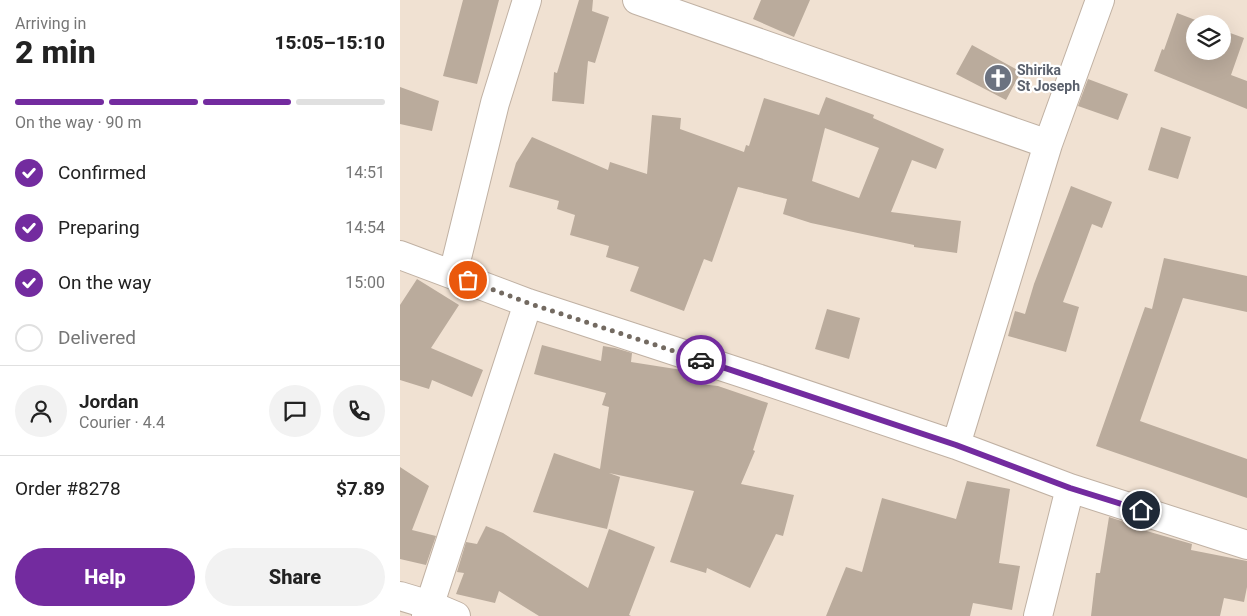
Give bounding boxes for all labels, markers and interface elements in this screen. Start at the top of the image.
text: Arriving in [15,14,86,33]
map controls [1186,15,1231,60]
button: layers [1186,15,1231,60]
text: 15:05–15:10 [274,31,385,54]
text: 2 min [15,33,96,71]
place label: Shirika St Joseph [1017,62,1080,94]
church icon: Shirika St Joseph [983,63,1013,93]
text: On the way · 90 m [15,113,142,132]
icon: check [15,159,43,187]
text: Confirmed [58,161,146,184]
text: 14:51 [345,163,385,182]
icon: check [15,214,43,242]
text: Preparing [58,216,140,239]
text: 14:54 [345,218,385,237]
pin [447,259,489,301]
icon: bag [454,266,482,294]
icon: check [15,269,43,297]
text: On the way [58,271,151,294]
text: 15:00 [345,273,385,292]
text: Delivered [58,326,136,349]
courier [676,335,726,385]
icon: car [687,346,715,374]
button: person [15,385,67,437]
button: chat [269,385,321,437]
button: phone [333,385,385,437]
text: Jordan [79,390,139,413]
text: Courier · 4.4 [79,413,165,432]
text: Order #8278 [15,477,121,500]
text: $7.89 [336,477,385,500]
pin [1120,489,1162,531]
icon: home [1127,496,1155,524]
button: Help [15,548,195,606]
button: Share [205,548,385,606]

